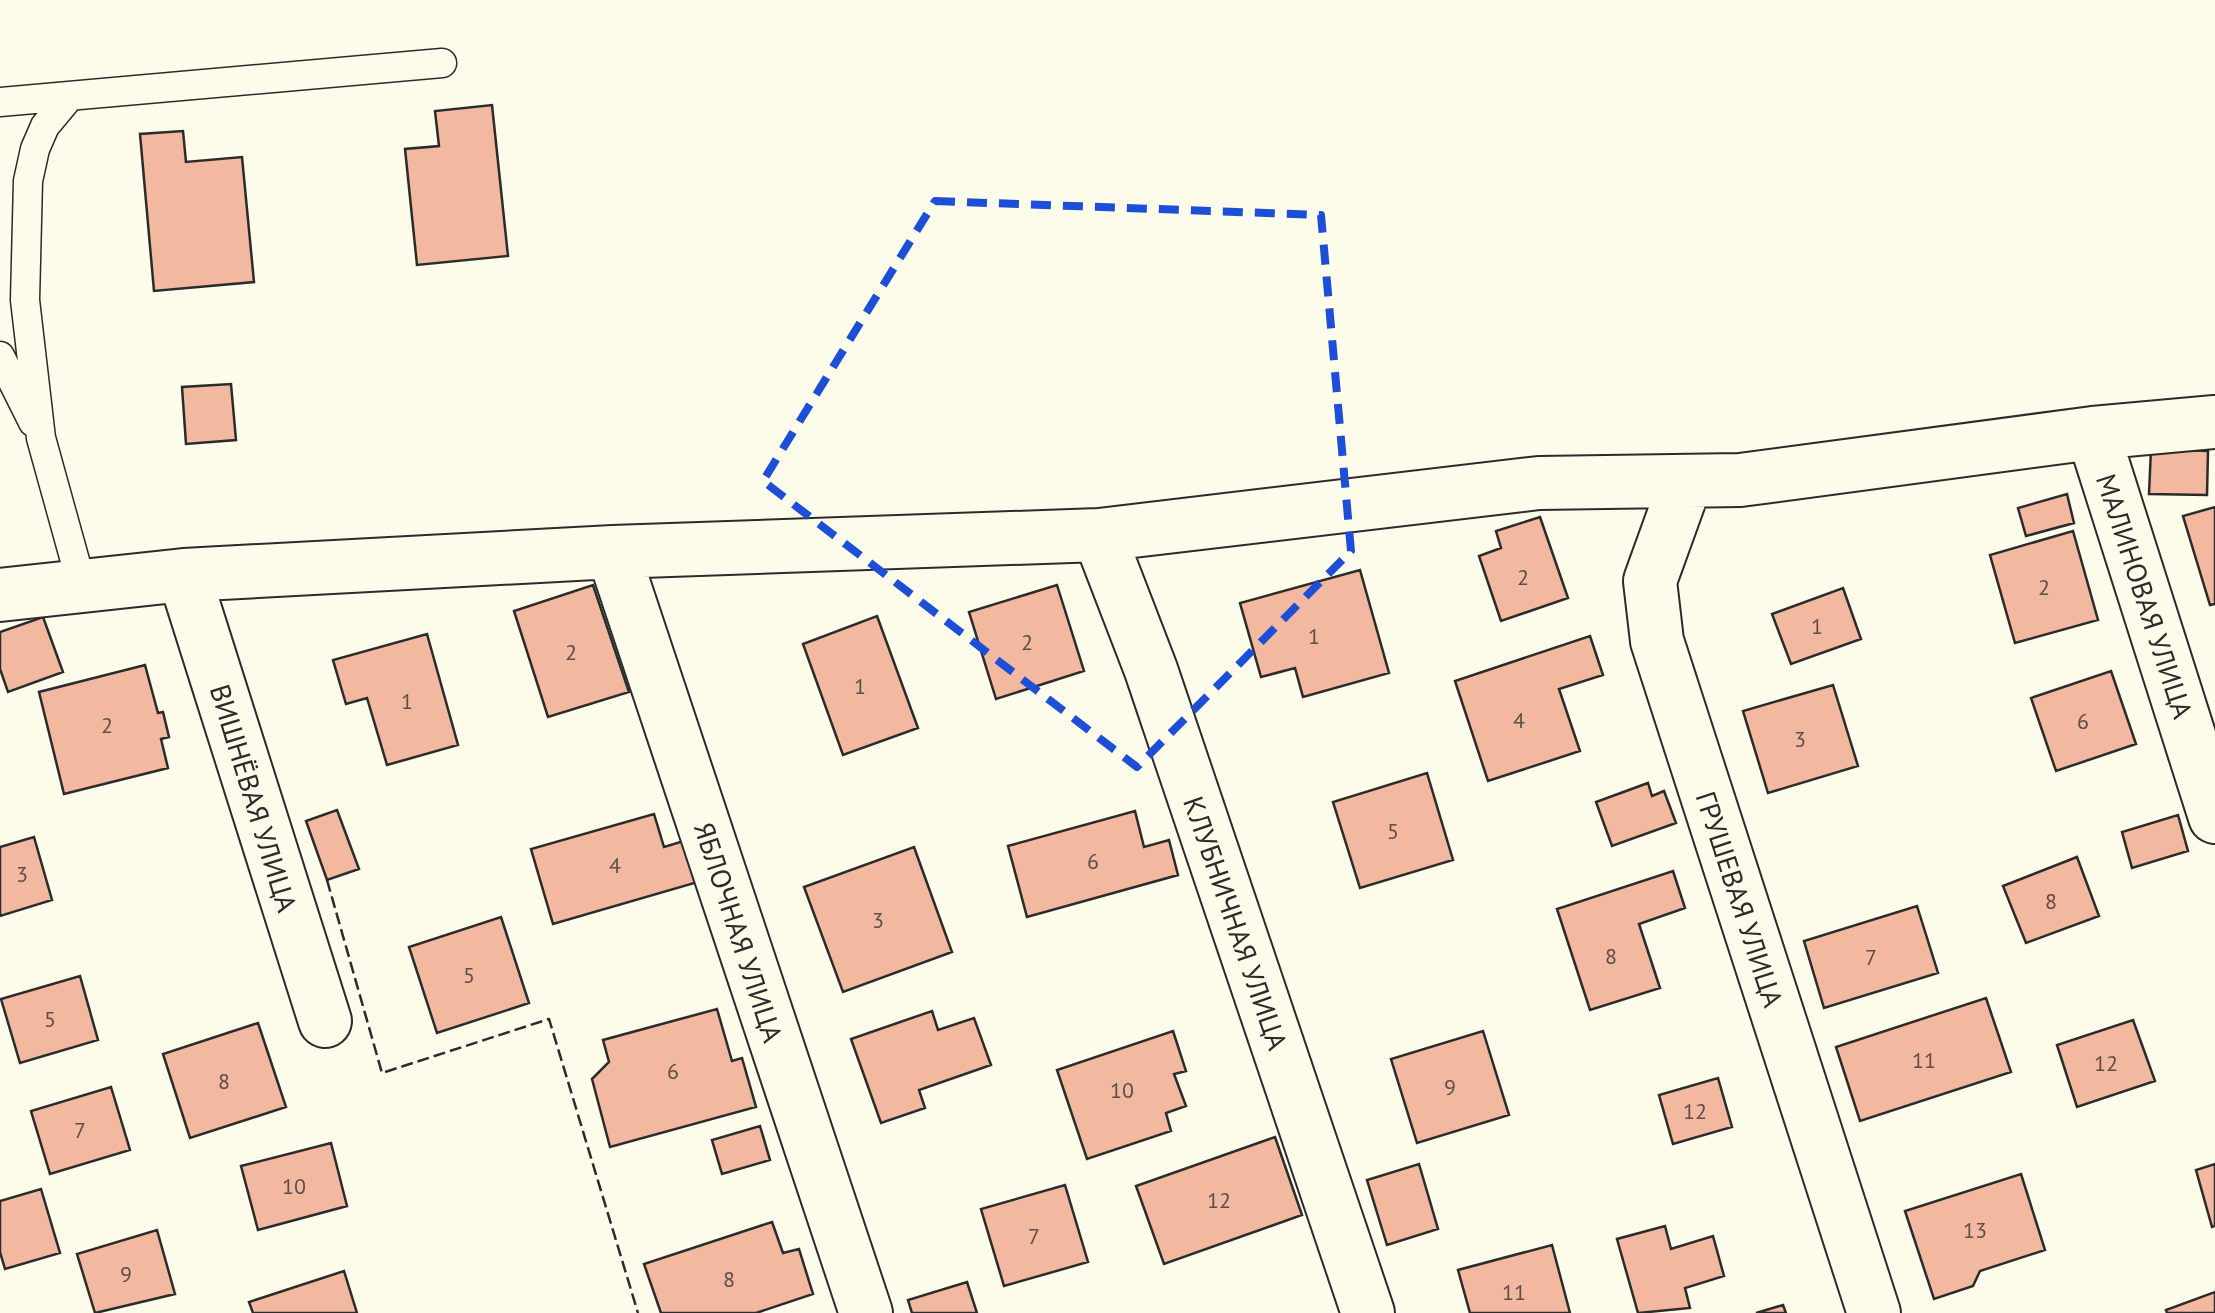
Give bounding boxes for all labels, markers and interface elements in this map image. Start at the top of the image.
street label: МАЛИНОВАЯ УЛИЦА [2088,469,2202,724]
house number: 2 [1517,563,1529,591]
house number: 2 [2038,573,2050,601]
house number: 1 [1811,612,1823,640]
house number: 1 [1308,622,1320,650]
house number: 2 [1021,628,1033,656]
house number: 2 [565,638,577,666]
house number: 1 [854,672,866,700]
street label: ВИШНЁВАЯ УЛИЦА [202,680,306,917]
house number: 1 [401,687,413,715]
house number: 4 [1513,706,1525,734]
house number: 6 [2077,707,2089,735]
house number: 2 [101,711,113,739]
house number: 3 [1794,725,1806,753]
street label: ГРУШЕВАЯ УЛИЦА [1688,786,1792,1012]
street label: КЛУБНИЧНАЯ УЛИЦА [1175,791,1297,1055]
street label: ЯБЛОЧНАЯ УЛИЦА [686,817,792,1047]
house number: 5 [1387,817,1399,845]
house number: 6 [1087,847,1099,875]
house number: 4 [609,851,621,879]
house number: 3 [16,860,28,888]
house number: 8 [2045,887,2057,915]
house number: 3 [872,906,884,934]
house number: 8 [1605,942,1617,970]
house number: 7 [1865,943,1877,971]
house number: 5 [463,961,475,989]
house number: 5 [44,1005,56,1033]
house number: 11 [1912,1046,1936,1074]
house number: 12 [2094,1049,2118,1077]
house number: 6 [667,1057,679,1085]
house number: 8 [218,1067,230,1095]
house number: 9 [1444,1073,1456,1101]
house number: 10 [1110,1076,1134,1104]
house number: 12 [1683,1097,1707,1125]
house number: 7 [74,1116,86,1144]
house number: 10 [282,1172,306,1200]
house number: 12 [1207,1186,1231,1214]
house number: 13 [1963,1216,1987,1244]
house number: 7 [1028,1222,1040,1250]
house number: 9 [120,1260,132,1288]
house number: 8 [723,1265,735,1293]
house number: 11 [1502,1278,1526,1306]

